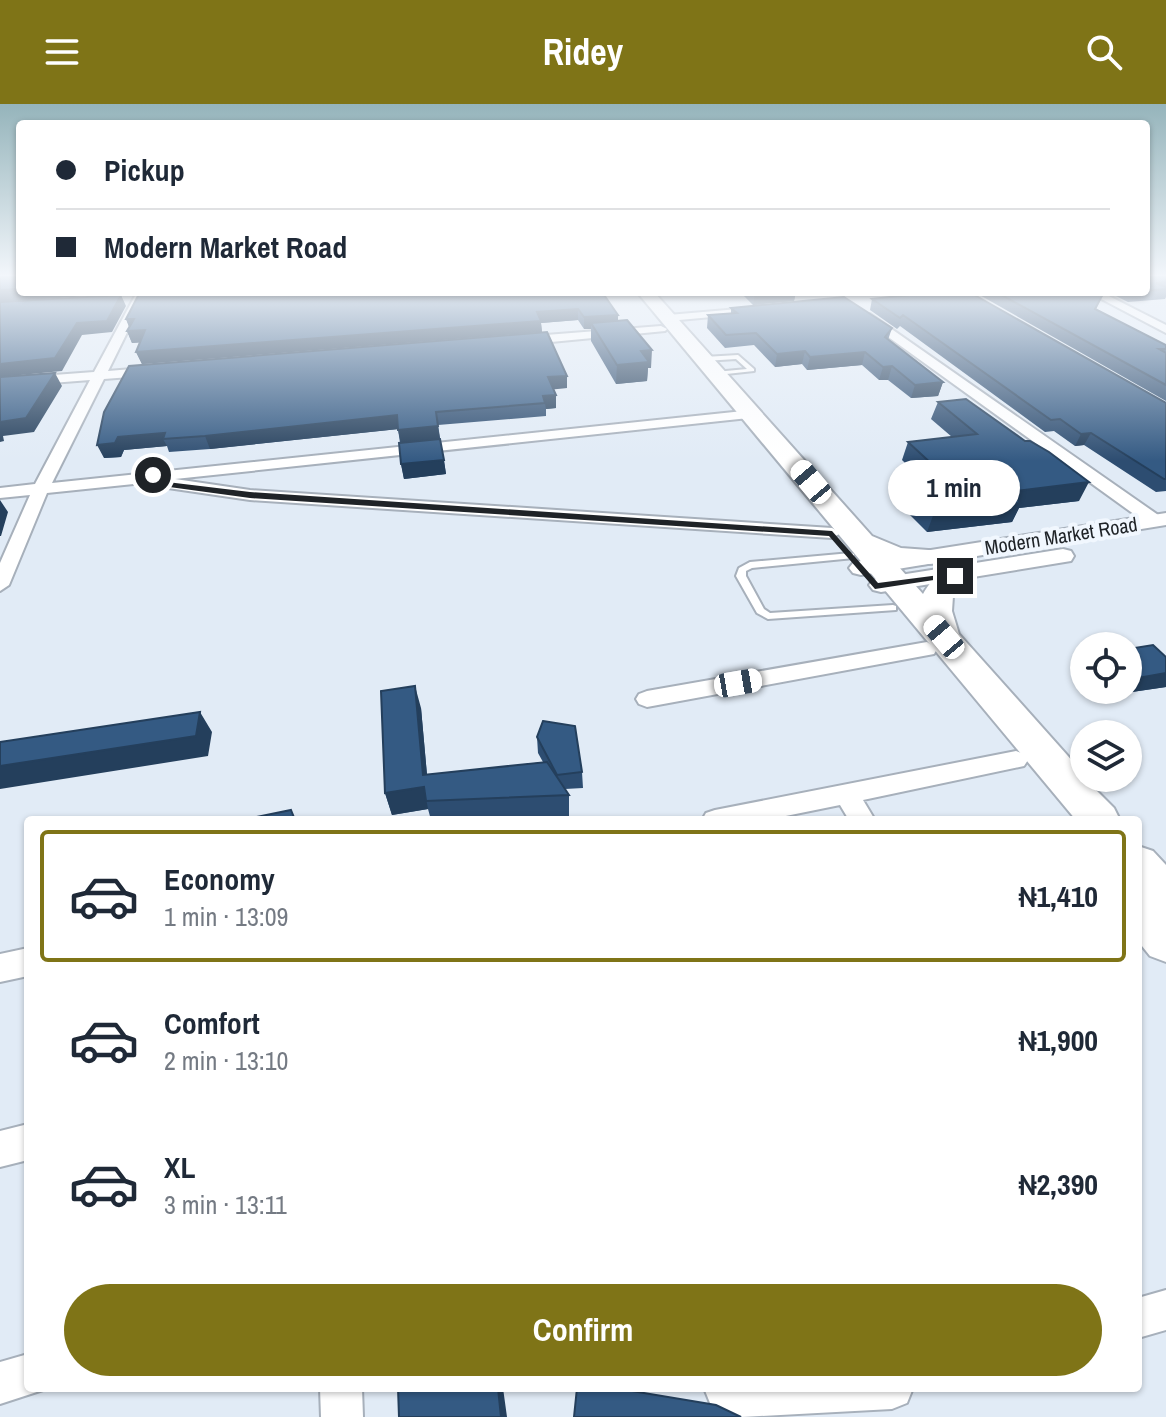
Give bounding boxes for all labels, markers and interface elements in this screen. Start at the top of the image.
text: Ridey [543,28,623,76]
icon: menu [40,30,84,74]
icon: search [1082,30,1126,74]
text: Pickup [104,150,185,190]
text: Modern Market Road [104,227,347,267]
car [786,456,836,508]
route start [135,457,171,493]
callout: 1 min [889,460,1021,516]
text: 1 min [926,470,982,505]
street label: Modern Market Road [983,510,1139,561]
route end [937,558,973,594]
car [919,611,969,663]
map controls [1070,632,1142,792]
button: locate [1070,632,1142,704]
car [712,667,764,699]
button: layers [1070,720,1142,792]
text: Economy [164,859,275,899]
icon: car [68,860,140,932]
text: ₦1,410 [1019,876,1098,916]
text: 1 min · 13:09 [164,899,288,934]
text: Comfort [164,1003,260,1043]
icon: car [68,1004,140,1076]
text: ₦1,900 [1019,1020,1098,1060]
text: 2 min · 13:10 [164,1043,288,1078]
text: XL [164,1147,195,1187]
icon: car [68,1148,140,1220]
text: ₦2,390 [1019,1164,1098,1204]
text: 3 min · 13:11 [164,1187,287,1222]
button: Confirm [64,1284,1102,1376]

